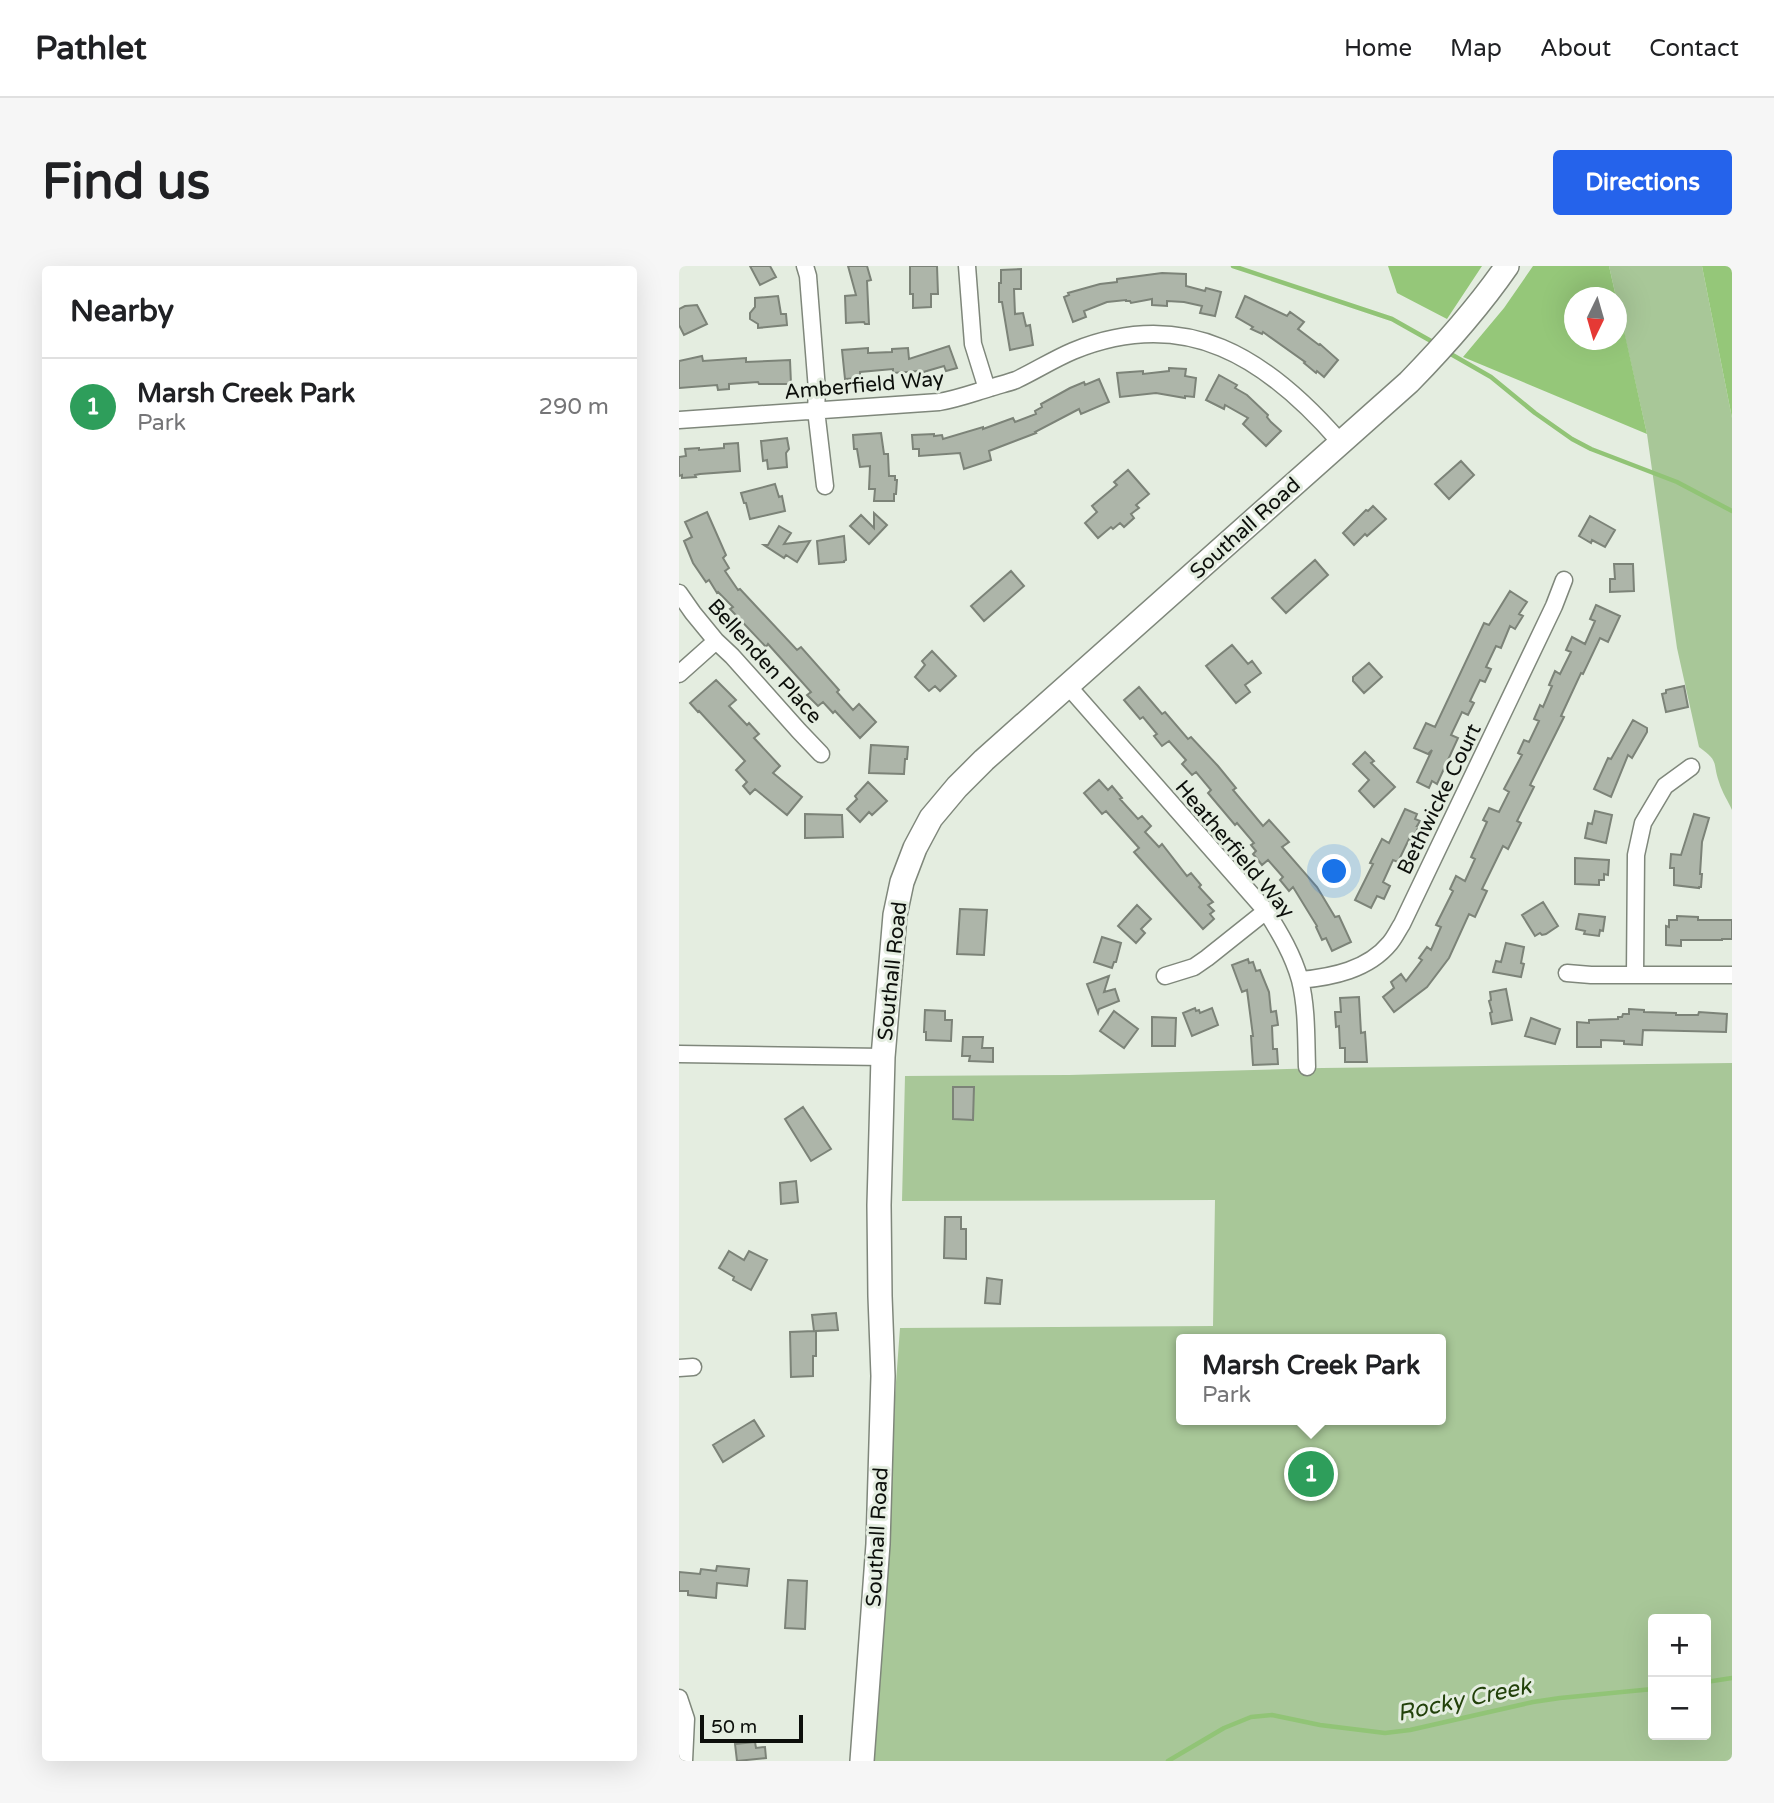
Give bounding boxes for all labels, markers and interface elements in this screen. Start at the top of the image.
text: Pathlet [35,29,147,68]
text: Home [1344,34,1412,63]
text: Map [1450,34,1502,63]
text: About [1540,34,1611,63]
text: Contact [1649,34,1739,63]
button: Directions [1553,150,1732,215]
text: Find us [42,153,210,212]
north arrow [1564,287,1627,350]
text: Nearby [70,293,174,330]
street label: Amberfield Way [783,366,945,405]
text: Marsh Creek Park [137,378,355,409]
text: 1 [86,393,100,421]
text: 290 m [539,393,609,421]
text: Park [137,409,186,437]
street label: Southall Road [1185,472,1306,584]
street label: Bellenden Place [702,594,827,729]
street label: Bethwicke Court [1392,720,1487,879]
street label: Heatherfield Way [1170,775,1300,923]
your location [1317,854,1351,888]
street label: Southall Road [873,900,912,1042]
popup [1176,1334,1446,1425]
text: Marsh Creek Park [1202,1350,1420,1381]
text: Park [1202,1381,1251,1409]
pin: 1 [1288,1448,1334,1500]
street label: Southall Road [861,1467,894,1607]
map controls [1648,1614,1711,1740]
button: + [1648,1614,1711,1677]
water label: Rocky Creek [1395,1672,1535,1728]
button: − [1648,1677,1711,1740]
scale bar [700,1712,803,1744]
text: 50 m [711,1716,757,1738]

